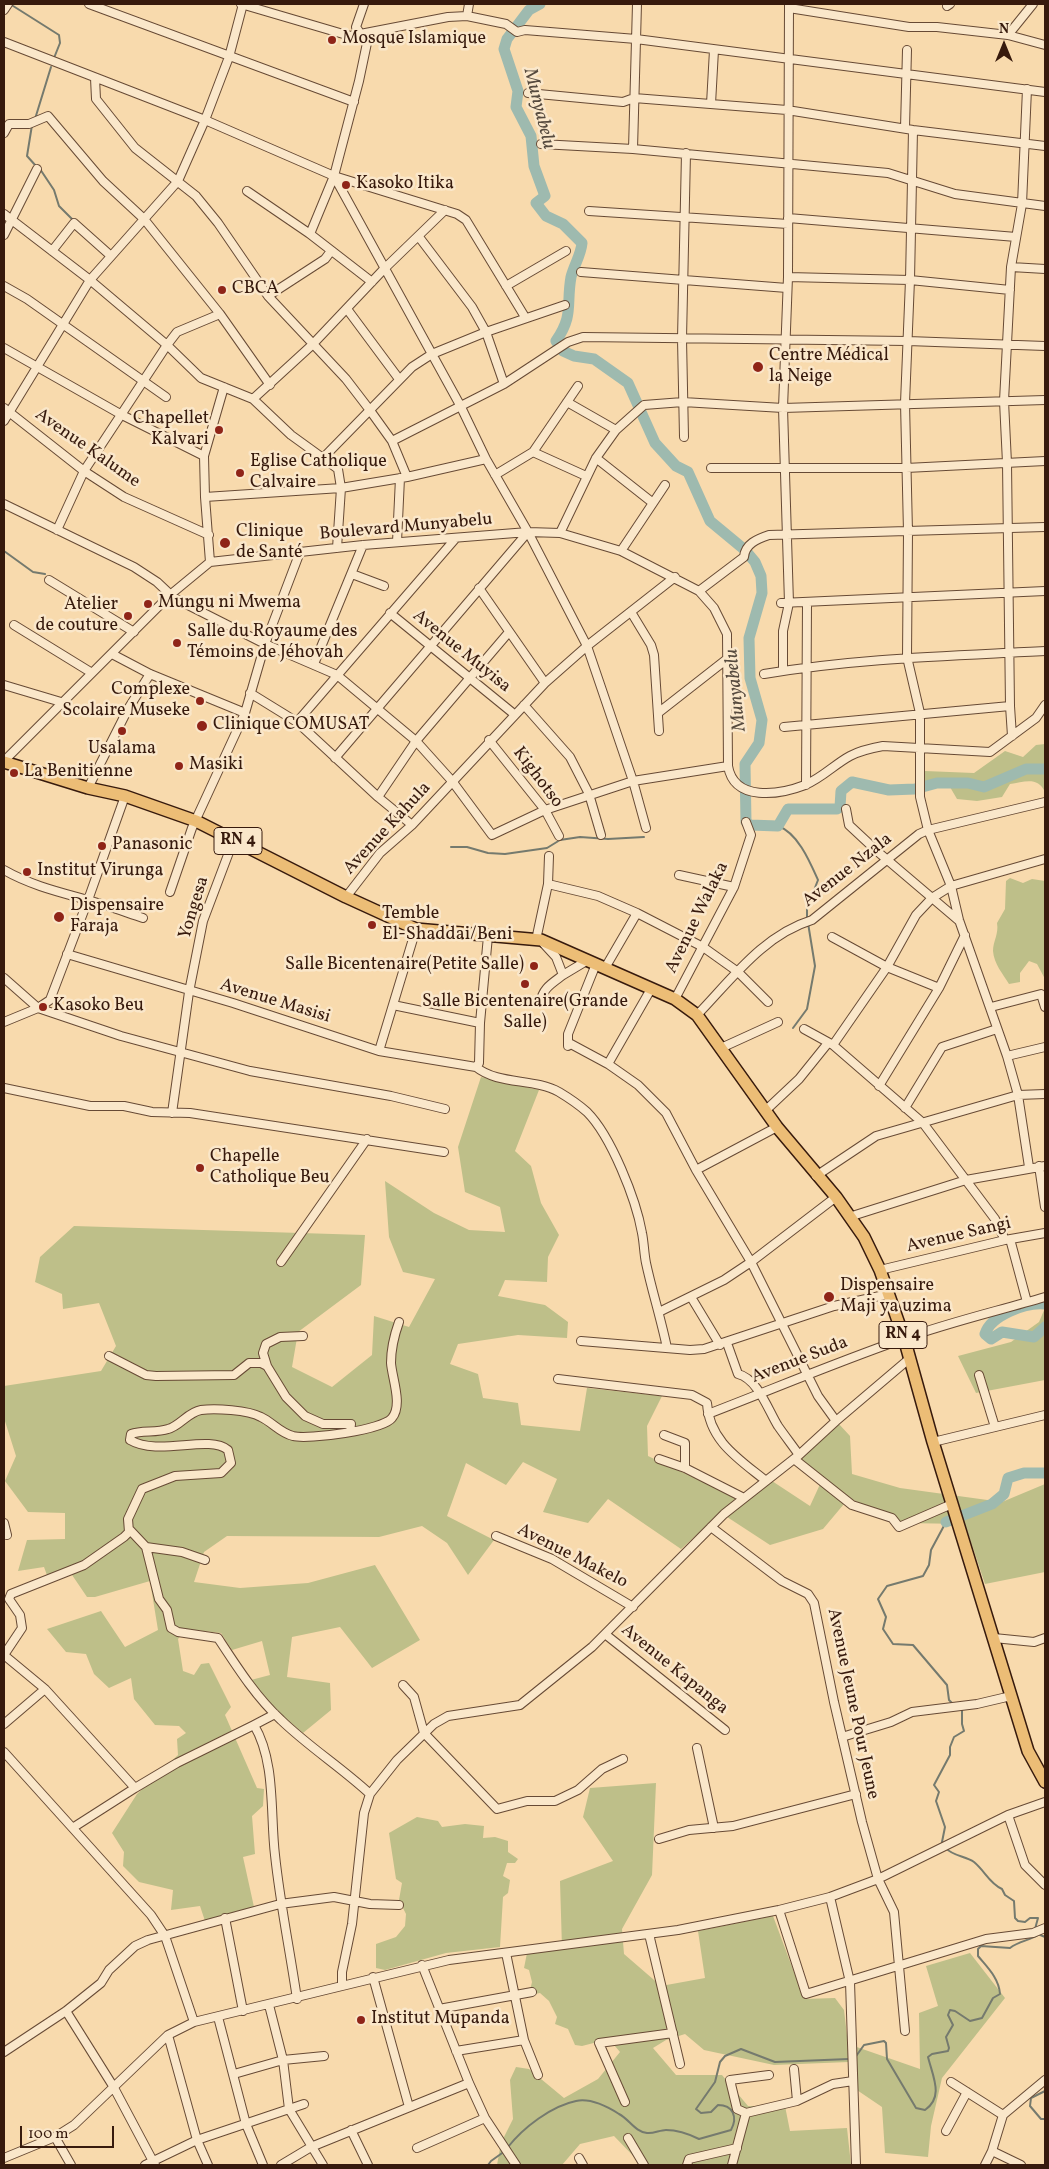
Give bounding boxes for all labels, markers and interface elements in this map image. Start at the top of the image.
north arrow [979,20,1029,70]
text: N [999,20,1009,39]
place label: Mosque Islamique [342,29,486,51]
marker: Mosque Islamique [326,34,338,46]
water label: Munyabelu [517,66,559,152]
place label: Kasoko Itika [356,174,454,196]
marker: Kasoko Itika [340,179,352,191]
place label: CBCA [232,279,279,301]
marker: CBCA [216,284,228,296]
place label: Centre Médical la Neige [769,346,889,388]
marker: Centre Médical la Neige [751,360,765,374]
street label: Avenue Kalume [30,405,144,493]
place label: Chapellet Kalvari [133,409,209,452]
marker: Chapellet Kalvari [213,424,225,436]
place label: Eglise Catholique Calvaire [250,452,387,494]
marker: Eglise Catholique Calvaire [234,467,246,479]
street label: Boulevard Munyabelu [319,510,493,546]
place label: Clinique de Santé [236,522,303,564]
marker: Clinique de Santé [218,536,232,550]
place label: Mungu ni Mwema [158,593,301,615]
place label: Atelier de couture [35,595,118,638]
marker: Mungu ni Mwema [142,598,154,610]
street label: Avenue Muyisa [407,606,515,698]
marker: Atelier de couture [122,610,134,622]
place label: Salle du Royaume des Témoins de Jéhovah [187,622,357,664]
marker: Salle du Royaume des Témoins de Jéhovah [171,637,183,649]
water label: Munyabelu [721,648,753,732]
place label: Complexe Scolaire Museke [62,680,190,722]
marker: Complexe Scolaire Museke [194,695,206,707]
place label: Clinique COMUSAT [213,715,369,737]
marker: Clinique COMUSAT [195,719,209,733]
marker: Usalama [116,725,128,737]
place label: Usalama [88,739,156,761]
street label: Kighotso [507,743,567,813]
place label: Masiki [189,755,243,777]
marker: Masiki [173,760,185,772]
place label: La Benitienne [24,762,133,784]
marker: La Benitienne [8,767,20,779]
street label: Avenue Kahula [340,778,436,880]
road number: RN 4 [214,828,262,854]
street label: Avenue Nzala [799,829,897,913]
place label: Panasonic [112,835,193,857]
marker: Panasonic [96,840,108,852]
street label: Avenue Walaka [662,859,734,977]
place label: Institut Virunga [37,861,163,883]
marker: Institut Virunga [21,866,33,878]
street label: Yongesa [175,874,215,942]
place label: Dispensaire Faraja [70,896,164,939]
place label: Temble El-Shaddai/Beni [382,904,513,946]
marker: Dispensaire Faraja [52,910,66,924]
marker: Temble El-Shaddai/Beni [366,919,378,931]
place label: Salle Bicentenaire(Petite Salle) [285,955,524,977]
marker: Salle Bicentenaire(Petite Salle) [528,960,540,972]
street label: Avenue Masisi [217,975,333,1029]
marker: Salle Bicentenaire(Grande Salle) [519,978,531,990]
place label: Salle Bicentenaire(Grande Salle) [422,992,628,1034]
place label: Kasoko Beu [53,996,144,1018]
marker: Kasoko Beu [37,1001,49,1013]
place label: Chapelle Catholique Beu [210,1147,330,1190]
marker: Chapelle Catholique Beu [194,1162,206,1174]
street label: Avenue Sangi [905,1213,1013,1259]
place label: Dispensaire Maji ya uzima [840,1276,952,1318]
marker: Dispensaire Maji ya uzima [822,1290,836,1304]
road number: RN 4 [879,1322,927,1348]
street label: Avenue Suda [749,1333,851,1389]
street label: Avenue Makelo [513,1520,631,1594]
street label: Avenue Jeune Pour Jeune [821,1606,883,1802]
street label: Avenue Kapanga [616,1620,732,1720]
place label: Institut Mupanda [371,2009,510,2031]
marker: Institut Mupanda [355,2014,367,2026]
scale bar [22,2116,116,2148]
text: 100 m [28,2124,68,2145]

